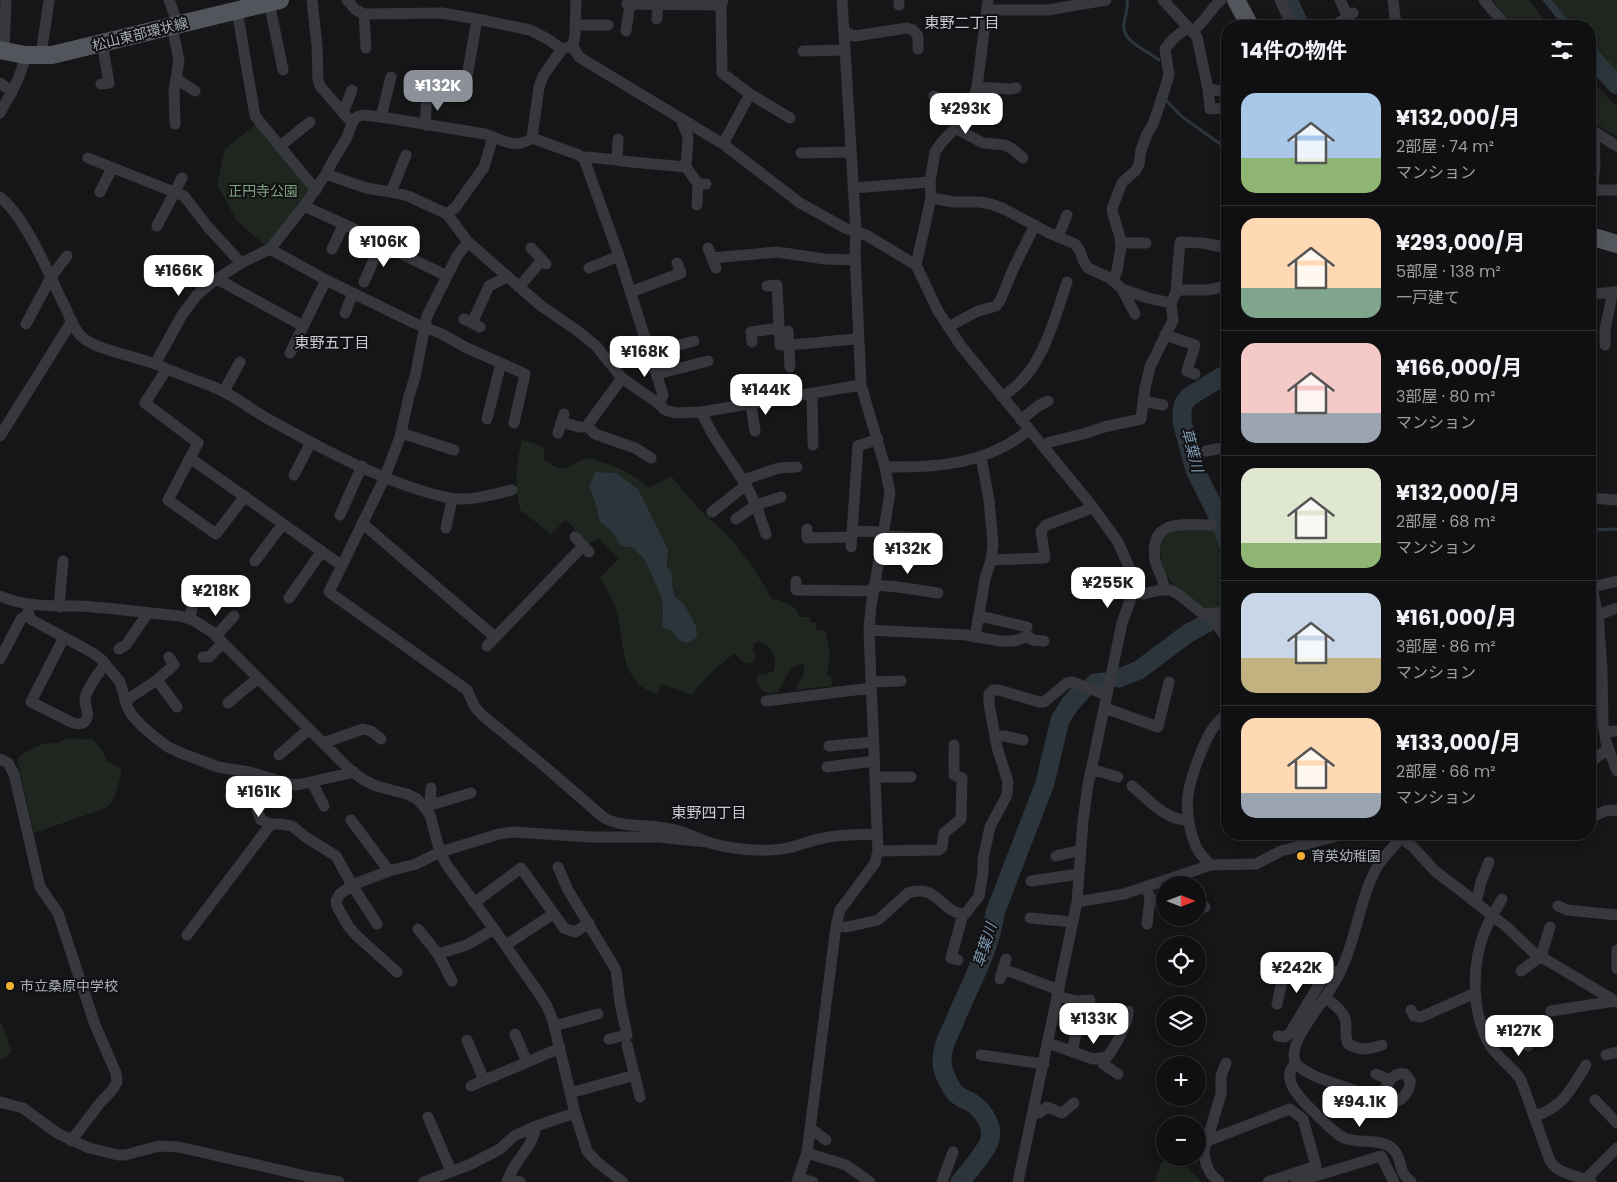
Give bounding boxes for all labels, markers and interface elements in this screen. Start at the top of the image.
street label: 松山東部環状線 [90,12,190,56]
district label: 東野二丁目 [924,12,1000,33]
text: 14件の物件 [1241,36,1347,65]
icon: filters [1548,36,1576,64]
pin: ¥132K [403,70,473,112]
text: ¥132K [415,74,461,97]
pin: ¥293K [931,92,1001,135]
text: ¥293K [941,97,991,120]
text: ¥132,000/月 [1396,103,1520,132]
icon: home [1281,113,1341,173]
text: 2部屋 · 74 m² [1396,135,1494,158]
text: マンション [1396,161,1476,184]
park label: 正円寺公園 [228,181,298,201]
pin: ¥106K [349,226,419,268]
text: ¥293,000/月 [1396,228,1525,257]
text: ¥106K [360,230,408,253]
icon: home [1281,238,1341,298]
pin: ¥166K [144,254,214,297]
text: ¥166K [155,259,203,282]
text: 5部屋 · 138 m² [1396,260,1501,283]
text: 一戸建て [1396,286,1460,309]
district label: 東野五丁目 [294,332,370,353]
pin: ¥168K [610,336,680,378]
text: ¥168K [621,340,669,363]
text: ¥166,000/月 [1396,353,1522,382]
icon: home [1281,363,1341,423]
pin: ¥144K [731,374,801,416]
text: ¥144K [741,378,791,401]
text: 3部屋 · 80 m² [1396,385,1496,408]
text: マンション [1396,411,1476,434]
water label: 草葉川 [1177,425,1209,476]
text: ¥132,000/月 [1396,478,1520,507]
icon: home [1281,488,1341,548]
text: 2部屋 · 68 m² [1396,510,1495,533]
pin: ¥132K [873,532,943,575]
text: マンション [1396,536,1476,559]
text: ¥132K [885,537,931,560]
pin: ¥255K [1073,566,1143,609]
text: ¥255K [1082,571,1134,594]
pin: ¥218K [181,574,251,617]
text: ¥218K [192,579,240,602]
text: ¥161,000/月 [1396,603,1517,632]
icon: home [1281,613,1341,673]
text: 3部屋 · 86 m² [1396,635,1496,658]
text: マンション [1396,661,1476,684]
text: ¥133,000/月 [1396,728,1521,757]
icon: home [1281,738,1341,798]
text: 2部屋 · 66 m² [1396,760,1496,783]
pin: ¥161K [224,776,294,818]
text: ¥161K [237,780,281,803]
text: マンション [1396,786,1476,809]
district label: 東野四丁目 [671,802,747,823]
place label: 育英幼稚園 [1311,846,1381,866]
marker: 育英幼稚園 [1295,850,1307,862]
north arrow [1156,876,1206,926]
map controls [1156,876,1206,1166]
water label: 草葉川 [968,918,1002,969]
button: locate [1156,936,1206,986]
pin: ¥242K [1262,952,1332,994]
text: ¥242K [1272,956,1323,979]
place label: 市立桑原中学校 [20,976,118,996]
marker: 市立桑原中学校 [4,980,16,992]
button: layers [1156,996,1206,1046]
pin: ¥133K [1059,1002,1129,1045]
text: ¥133K [1070,1007,1118,1030]
pin: ¥127K [1484,1014,1554,1057]
text: ¥127K [1496,1019,1542,1042]
button: + [1156,1056,1206,1106]
pin: ¥94.1K [1319,1086,1401,1128]
text: ¥94.1K [1333,1090,1387,1113]
button: − [1156,1116,1206,1166]

